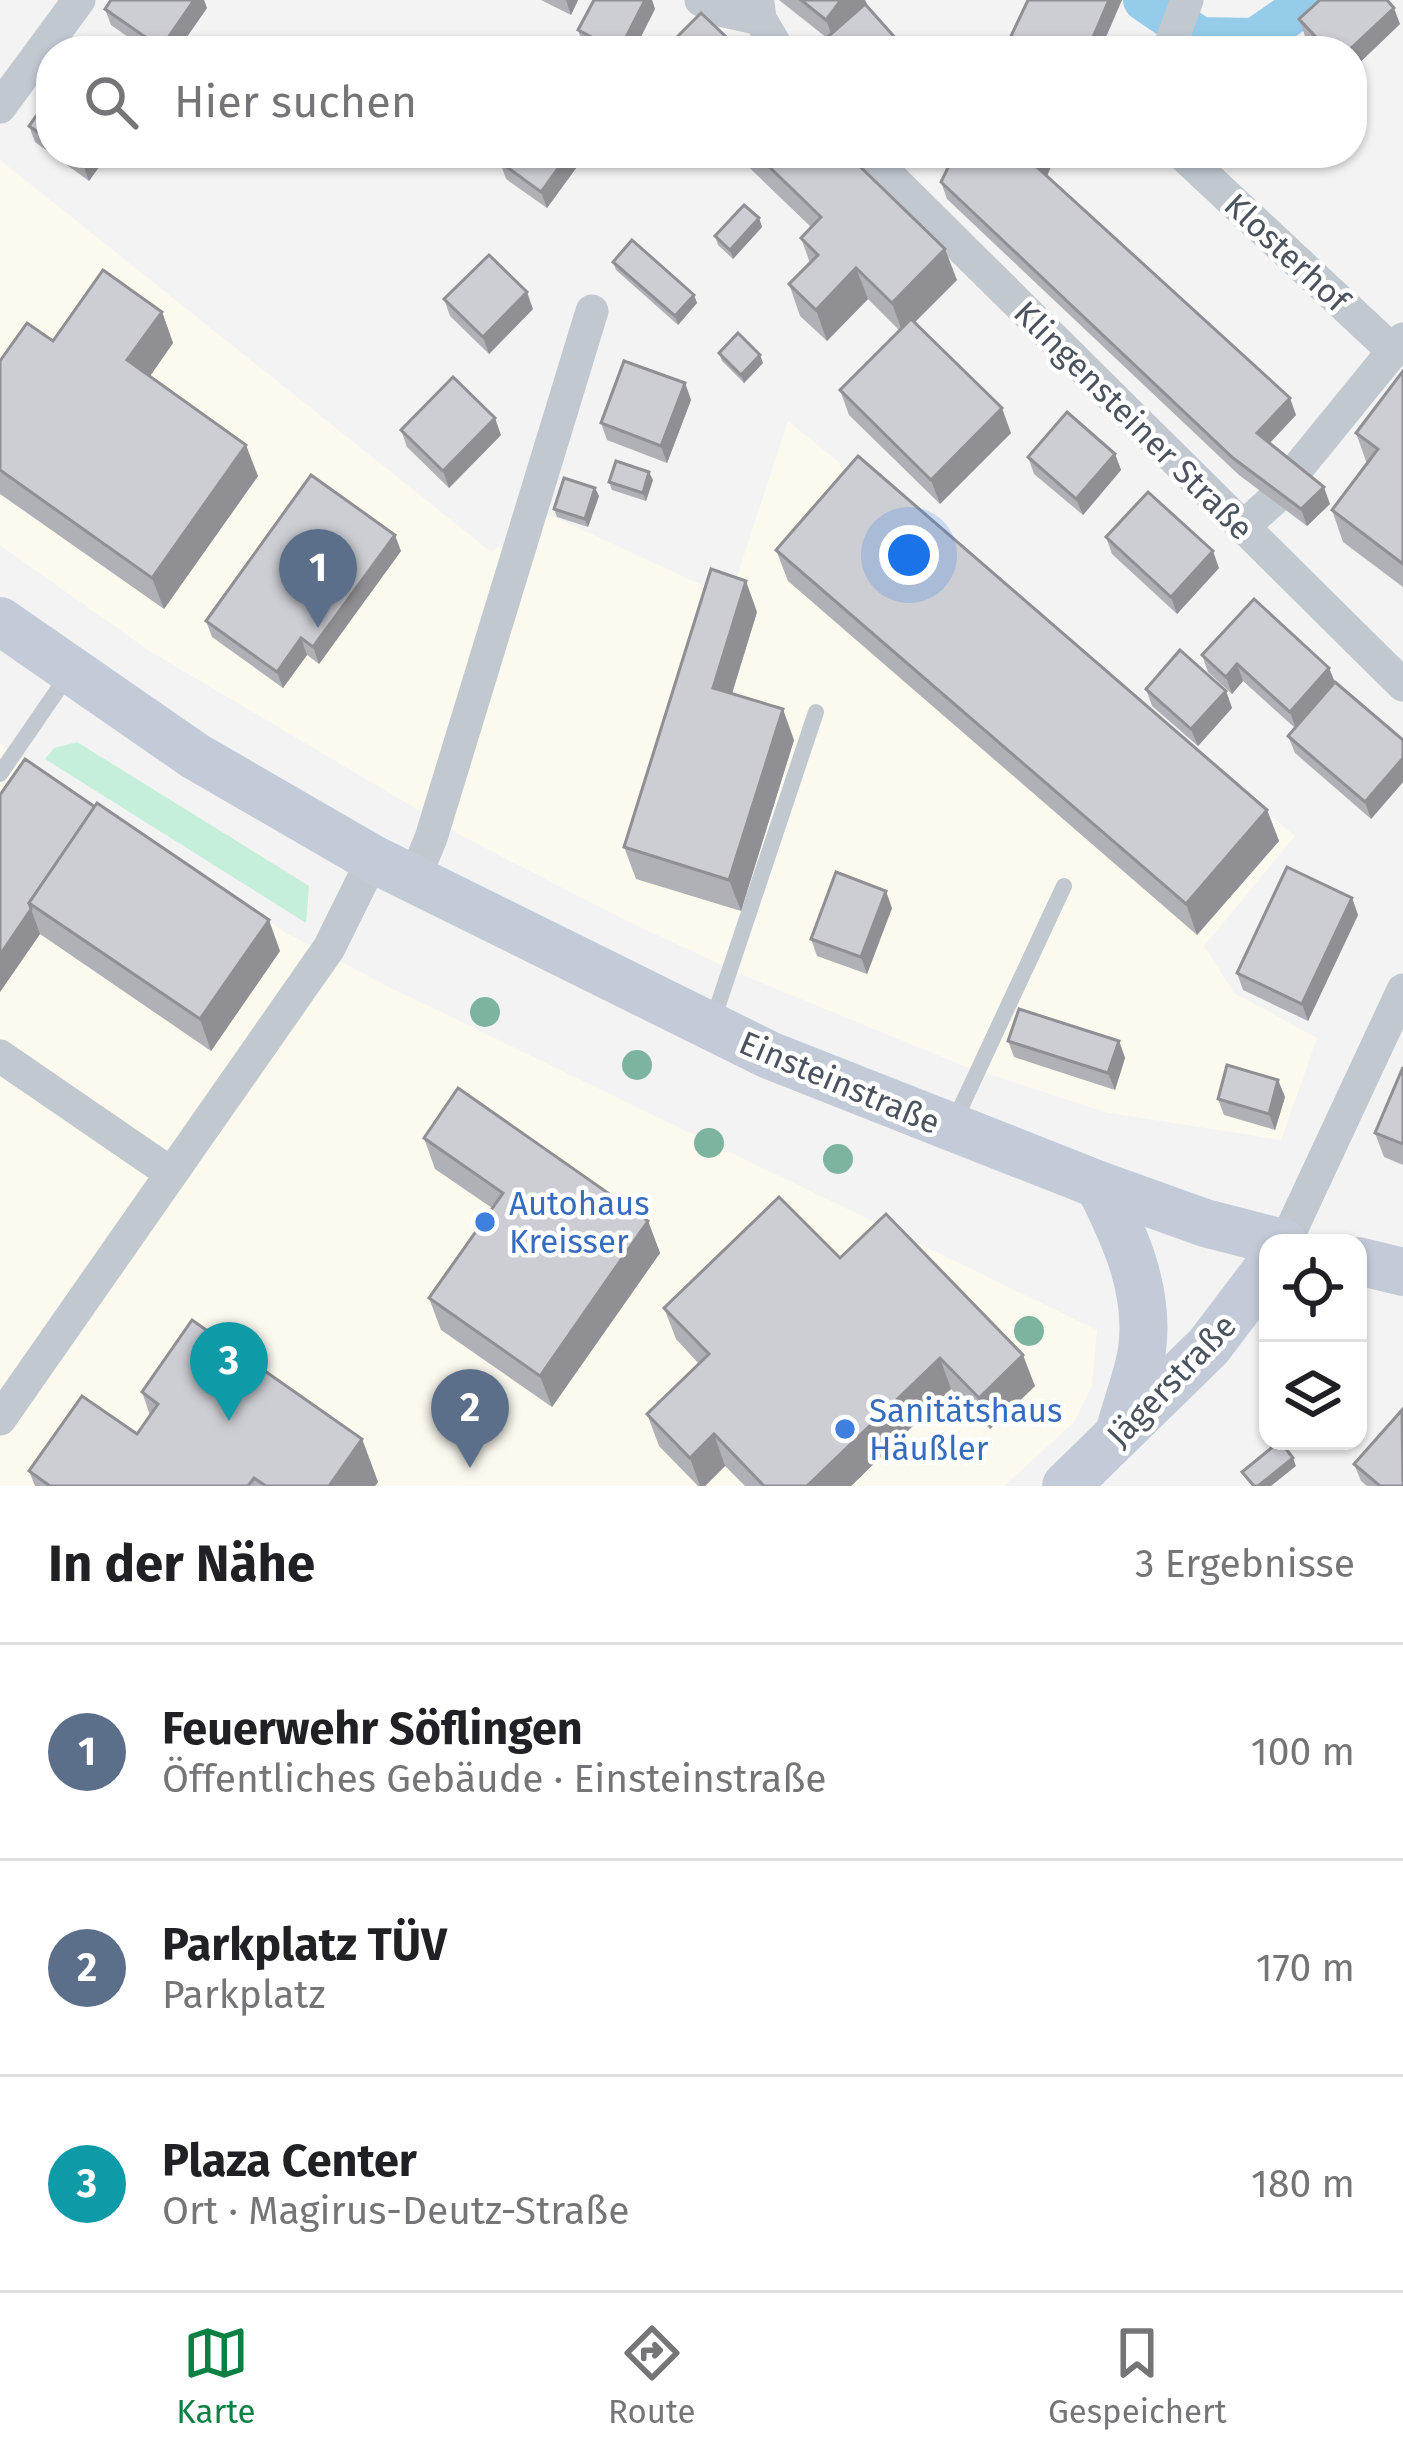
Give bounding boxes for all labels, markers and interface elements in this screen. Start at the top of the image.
search box [36,36,1367,168]
icon: search [78,69,144,135]
text: Hier suchen [174,75,417,129]
street label: Klosterhof [1216,185,1359,322]
street label: Klingensteiner Straße [1005,293,1261,549]
your location [879,525,939,585]
pin: 1 [279,529,357,628]
street label: Einsteinstraße [733,1023,946,1143]
place label: Autohaus Kreisser [509,1184,650,1262]
marker: Autohaus Kreisser [472,1209,498,1235]
map controls [1259,1234,1367,1450]
button: locate [1259,1234,1367,1342]
street label: Jägerstraße [1099,1306,1245,1455]
pin: 3 [190,1322,268,1421]
button: layers [1259,1342,1367,1450]
pin: 2 [431,1369,509,1468]
place label: Sanitätshaus Häußler [869,1391,1062,1469]
marker: Sanitätshaus Häußler [832,1416,858,1442]
text: In der Nähe [48,1533,315,1595]
text: 3 Ergebnisse [1135,1541,1355,1587]
text: Feuerwehr Söflingen [162,1702,583,1756]
text: 1 [78,1729,96,1775]
text: 100 m [1251,1729,1355,1775]
text: Öffentliches Gebäude · Einsteinstraße [162,1756,827,1802]
text: Parkplatz TÜV [162,1918,447,1972]
text: 2 [77,1945,97,1991]
text: 170 m [1256,1945,1355,1991]
text: Parkplatz [162,1972,326,2018]
text: Plaza Center [162,2134,417,2188]
text: 3 [77,2161,97,2207]
text: 180 m [1251,2161,1355,2207]
text: Ort · Magirus-Deutz-Straße [162,2188,630,2234]
tab: Karte [176,2320,256,2432]
tab: Route [608,2320,695,2432]
tab: Gespeichert [1048,2320,1227,2432]

